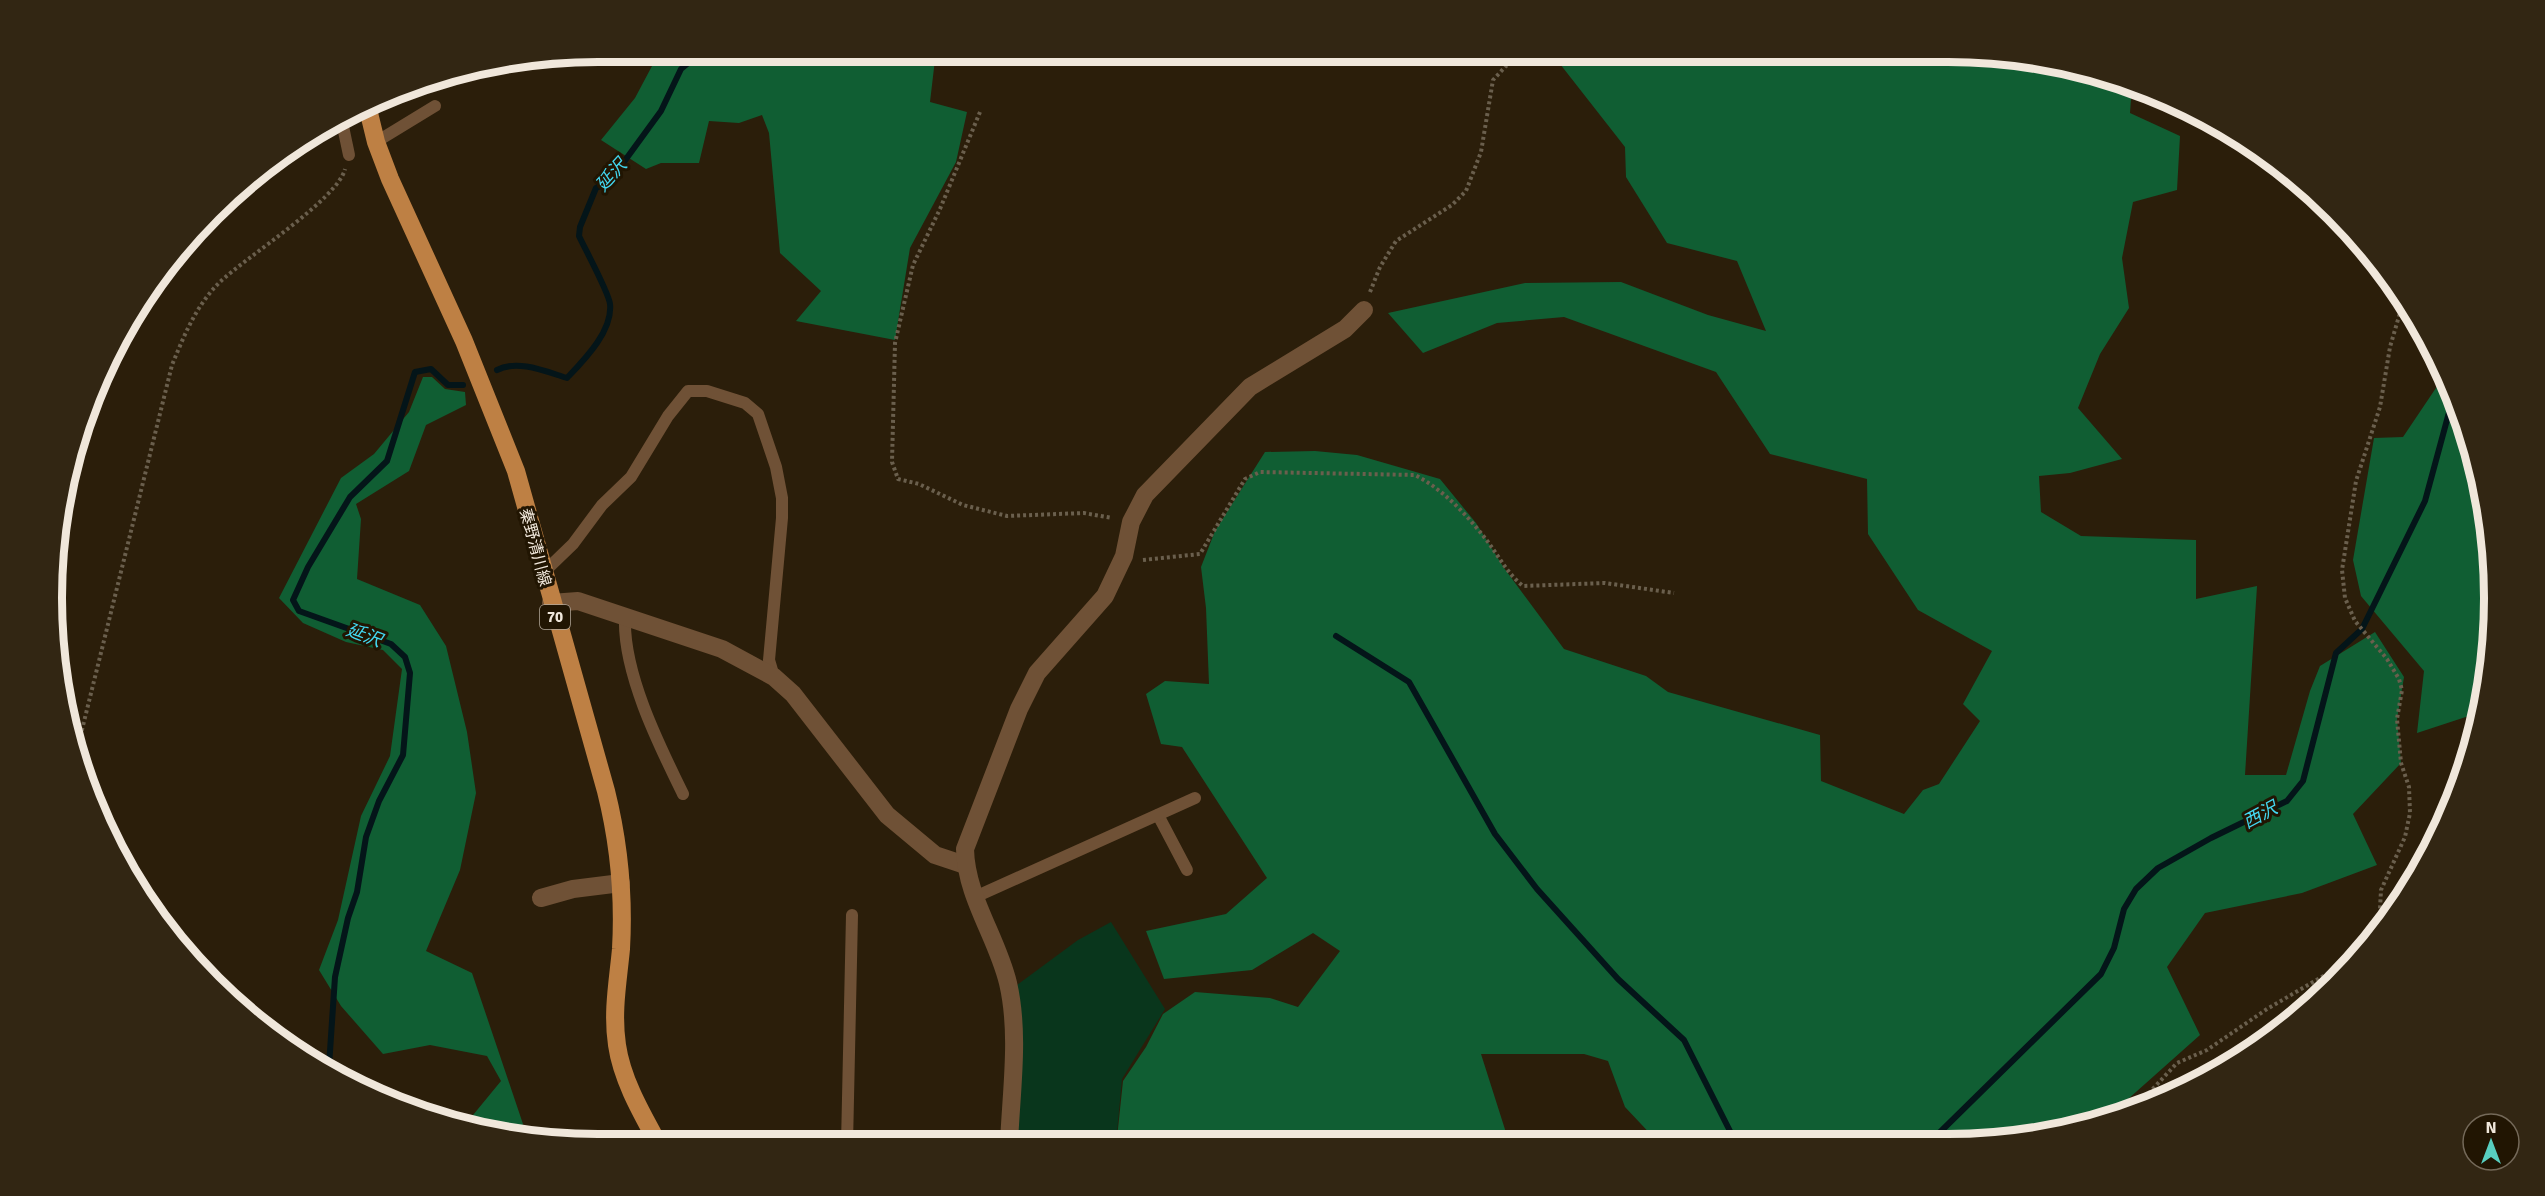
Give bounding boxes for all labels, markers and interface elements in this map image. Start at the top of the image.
water label: 延沢 [591,153,633,196]
street label: 秦野清川線 [515,506,555,588]
road number: 70 [540,605,570,629]
water label: 延沢 [343,619,387,652]
water label: 西沢 [2239,796,2283,833]
north arrow [2461,1112,2521,1172]
text: N [2485,1118,2497,1138]

